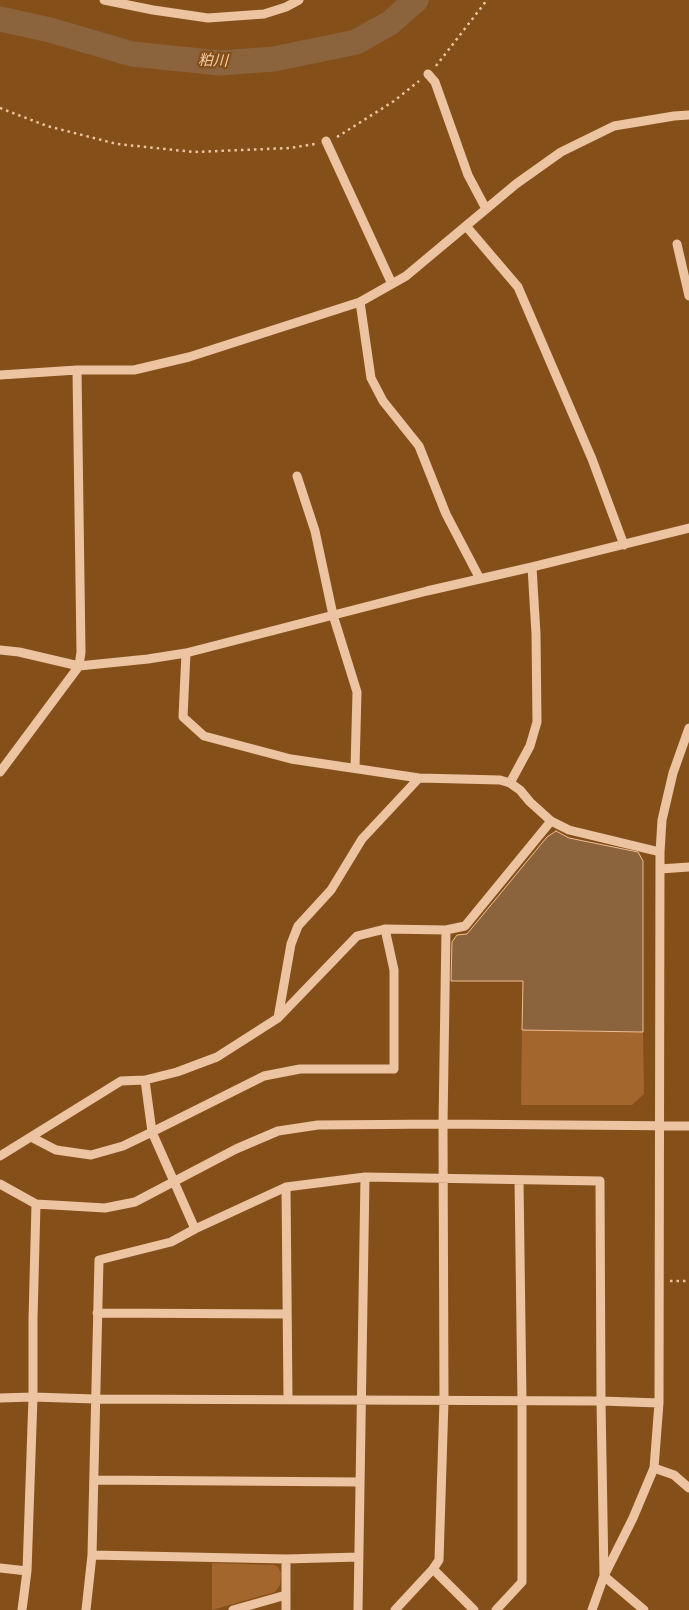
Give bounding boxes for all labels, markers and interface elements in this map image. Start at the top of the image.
water label: 粕川 [198,51,228,71]

